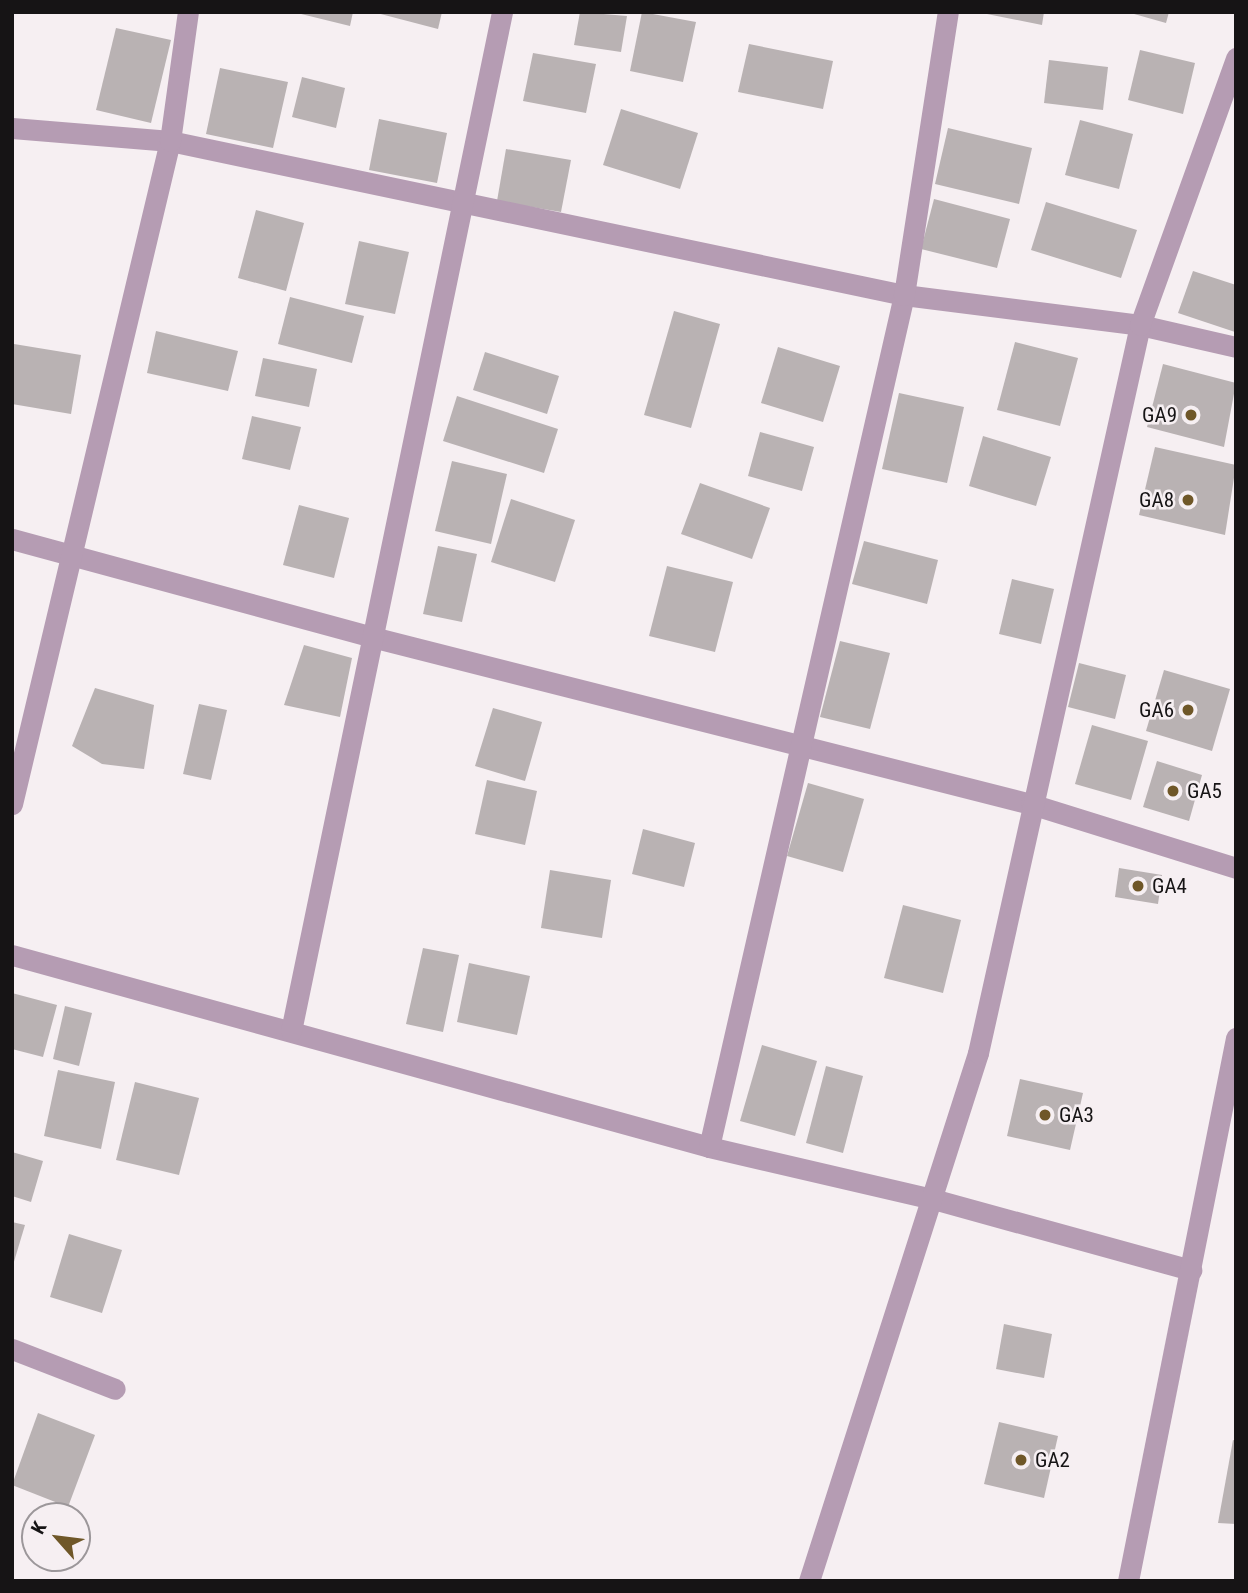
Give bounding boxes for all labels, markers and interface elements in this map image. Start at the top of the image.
place label: GA9 [1142,402,1177,428]
marker: GA9 [1183,407,1199,423]
place label: GA8 [1139,487,1174,513]
marker: GA8 [1180,492,1196,508]
place label: GA6 [1139,697,1174,723]
marker: GA6 [1180,702,1196,718]
place label: GA5 [1187,778,1222,804]
marker: GA5 [1165,783,1181,799]
place label: GA4 [1152,873,1187,899]
marker: GA4 [1130,878,1146,894]
place label: GA3 [1059,1102,1094,1128]
marker: GA3 [1037,1107,1053,1123]
place label: GA2 [1035,1447,1070,1473]
marker: GA2 [1013,1452,1029,1468]
north arrow [21,1502,91,1572]
text: K [26,1518,51,1538]

